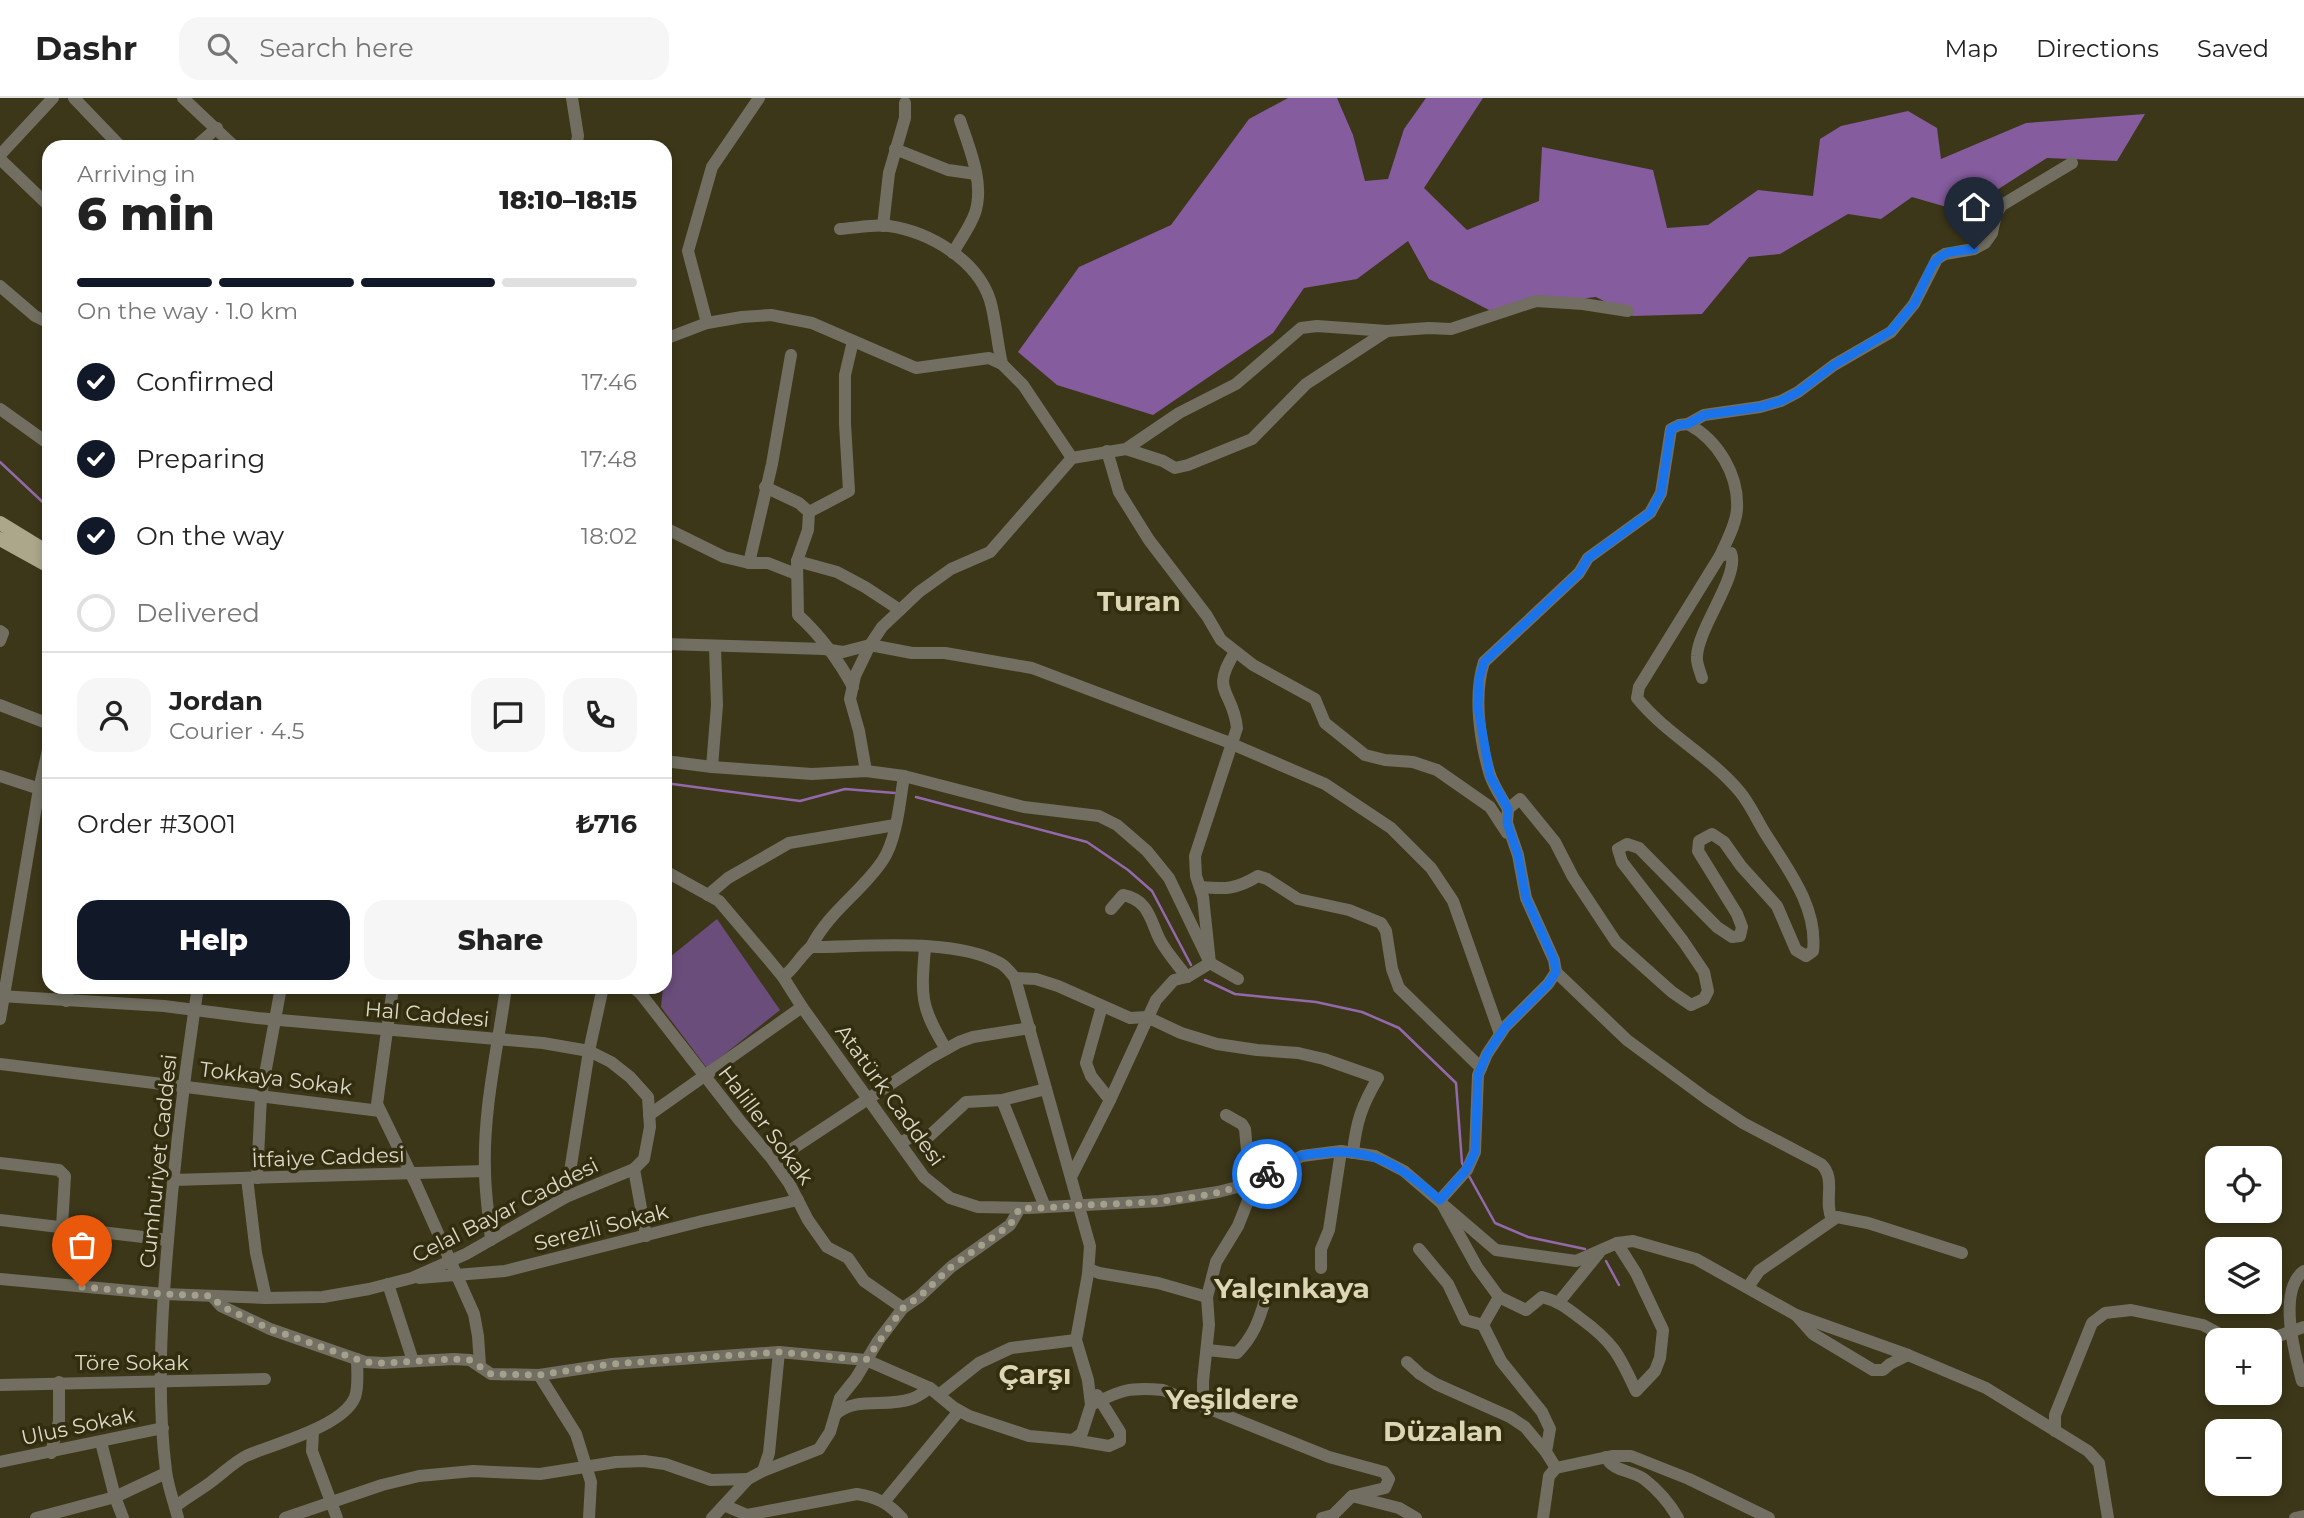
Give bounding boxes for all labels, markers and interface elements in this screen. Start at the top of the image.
search box [179,17,669,80]
text: Dashr [35,28,137,68]
icon: search [203,29,241,67]
text: Search here [259,32,414,64]
text: Map [1945,34,1998,63]
text: Directions [2036,34,2159,63]
text: Saved [2197,34,2269,63]
text: Arriving in [77,160,196,188]
pin [1944,177,2004,249]
text: 18:10–18:15 [499,184,637,216]
text: 6 min [77,185,215,242]
icon: home [1955,188,1993,226]
text: On the way · 1.0 km [77,297,298,325]
icon: check [77,363,115,401]
text: Confirmed [136,366,275,398]
text: 17:46 [582,368,637,396]
icon: check [77,440,115,478]
text: Preparing [136,443,265,475]
text: 17:48 [581,445,637,473]
icon: check [77,517,115,555]
text: On the way [136,520,284,552]
text: 18:02 [581,522,637,550]
district label: Turan [1097,584,1181,618]
text: Delivered [136,597,260,629]
button: person [77,678,151,752]
button: chat [471,678,545,752]
button: phone [563,678,637,752]
text: Jordan [169,685,263,717]
text: Courier · 4.5 [169,717,304,745]
text: Order #3001 [77,808,236,840]
text: ₺716 [576,808,637,840]
button: Help [77,900,350,980]
button: Share [364,900,637,980]
street label: Hal Caddesi [364,996,490,1032]
street label: Atatürk Caddesi [830,1019,950,1171]
street label: Cumhuriyet Caddesi [134,1053,182,1269]
street label: Tokkaya Sokak [198,1056,354,1100]
street label: Haliller Sokak [713,1061,819,1190]
courier [1232,1139,1302,1209]
street label: İtfaiye Caddesi [251,1142,405,1172]
map controls [2205,1146,2282,1496]
button: locate [2205,1146,2282,1223]
street label: Celal Bayar Caddesi [408,1152,602,1268]
icon: bike [1248,1155,1286,1193]
street label: Serezli Sokak [531,1198,671,1256]
pin [52,1215,112,1287]
icon: bag [63,1226,101,1264]
button: layers [2205,1237,2282,1314]
district label: Yalçınkaya [1213,1271,1370,1305]
button: + [2205,1328,2282,1405]
street label: Töre Sokak [75,1350,189,1375]
district label: Çarşı [999,1357,1071,1391]
district label: Yeşildere [1164,1382,1299,1416]
street label: Ulus Sokak [19,1402,138,1450]
district label: Düzalan [1383,1414,1503,1448]
button: − [2205,1419,2282,1496]

